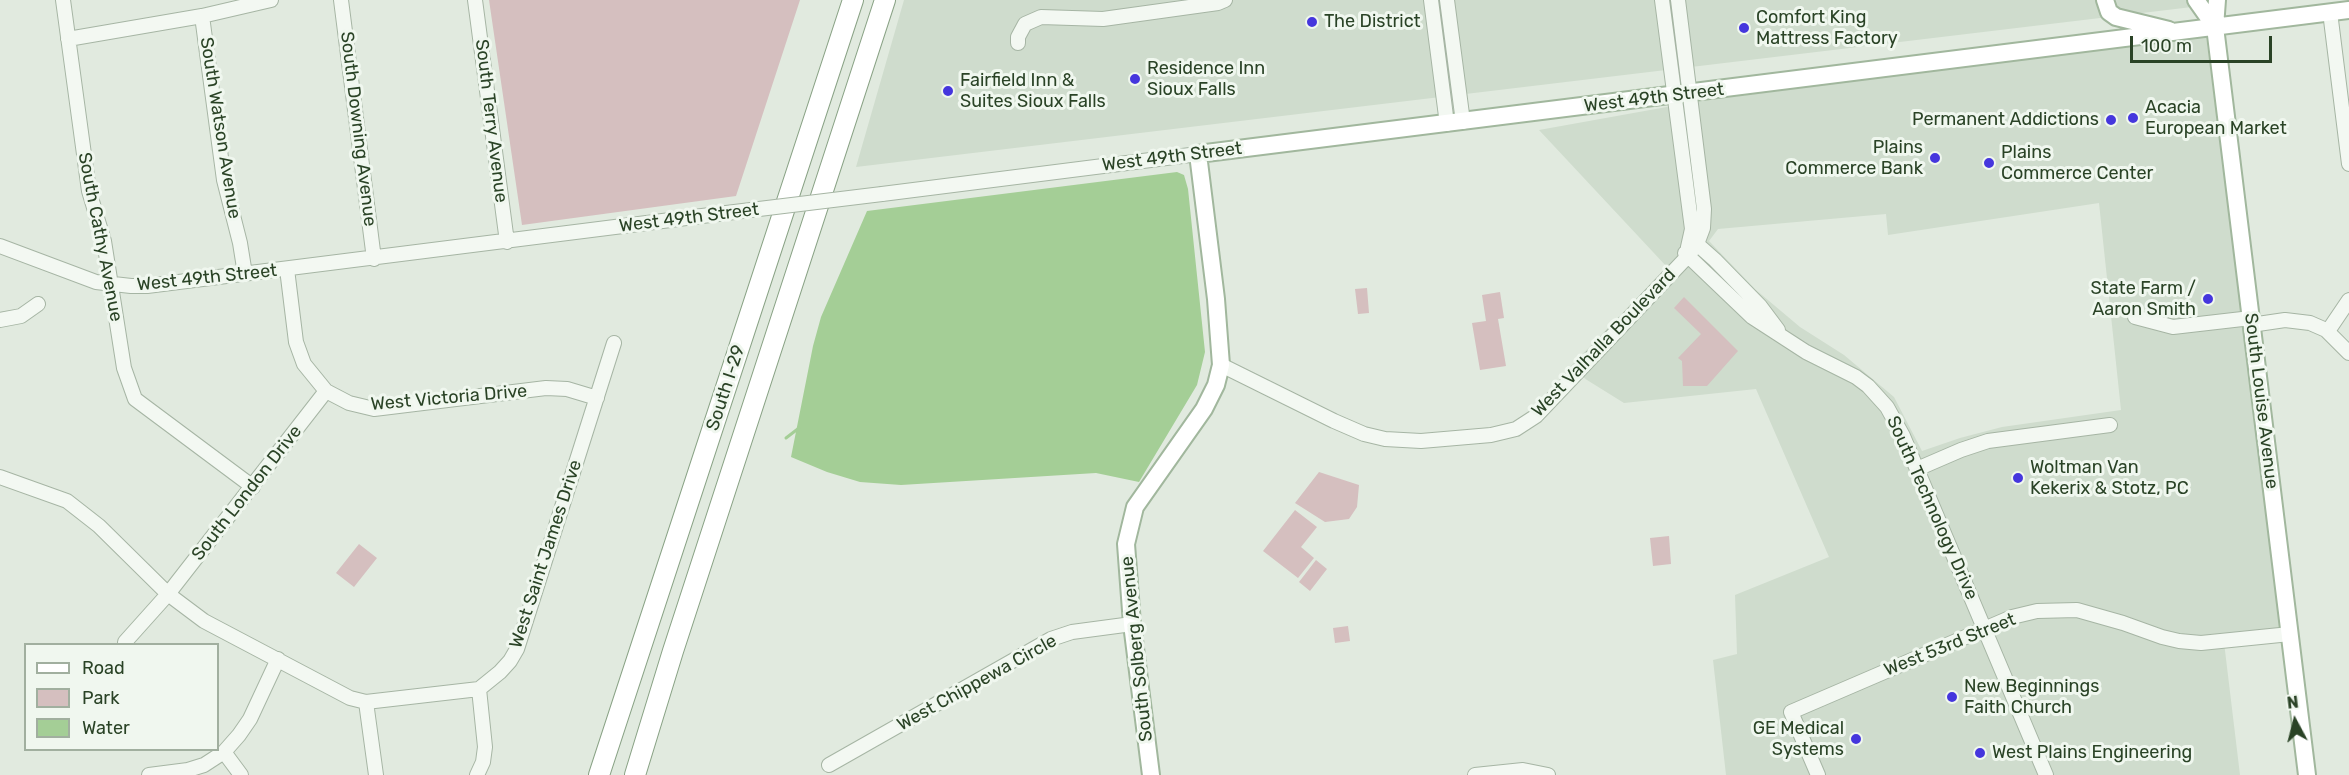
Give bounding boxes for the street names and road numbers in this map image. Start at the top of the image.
street label: South Downing Avenue [335,30,381,228]
street label: South Watson Avenue [195,36,245,220]
street label: South Terry Avenue [470,38,512,204]
street label: West 49th Street [1583,79,1725,117]
street label: West 49th Street [1101,138,1243,176]
street label: South Cathy Avenue [73,151,127,323]
street label: West 49th Street [618,199,760,237]
street label: West 49th Street [136,260,278,296]
street label: West Valhalla Boulevard [1527,264,1681,422]
street label: South Louise Avenue [2239,312,2283,490]
street label: South I-29 [702,342,750,434]
street label: West Victoria Drive [370,380,528,416]
street label: South Technology Drive [1882,413,1982,603]
street label: South London Drive [188,421,306,565]
street label: West Saint James Drive [505,457,587,651]
street label: South Solberg Avenue [1117,555,1157,743]
street label: West 53rd Street [1881,609,2019,681]
street label: West Chippewa Circle [893,630,1061,736]

